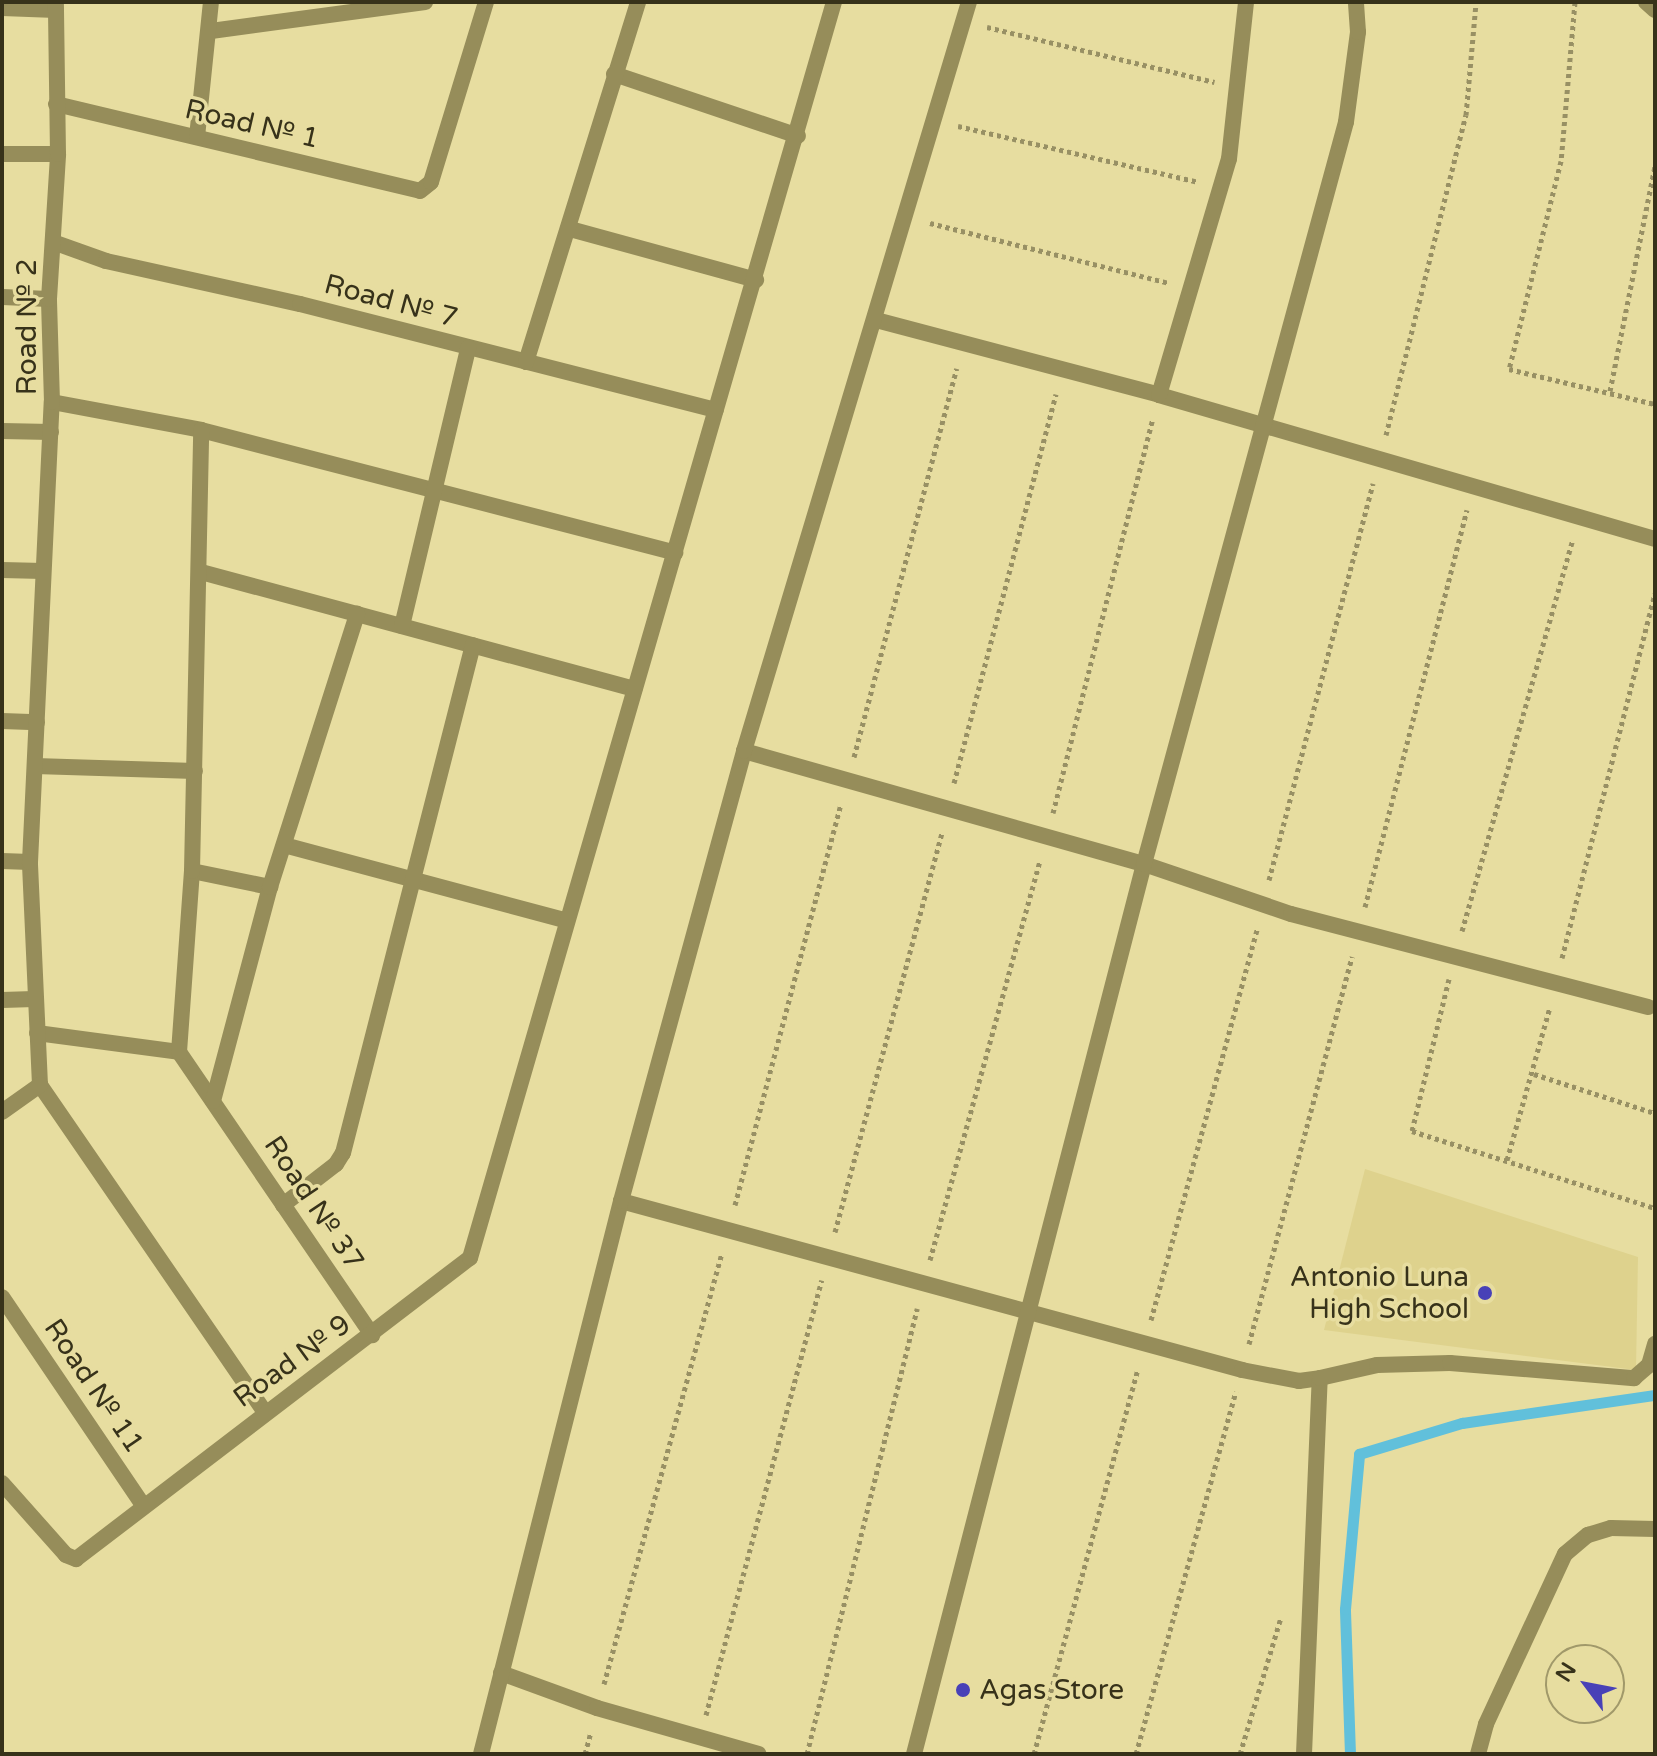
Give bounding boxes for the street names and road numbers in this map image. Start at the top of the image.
street label: Road № 1 [182,92,322,156]
street label: Road № 2 [10,259,44,395]
street label: Road № 7 [321,267,461,335]
street label: Road № 37 [257,1130,371,1276]
street label: Road № 9 [227,1307,357,1415]
street label: Road № 11 [37,1313,151,1459]

